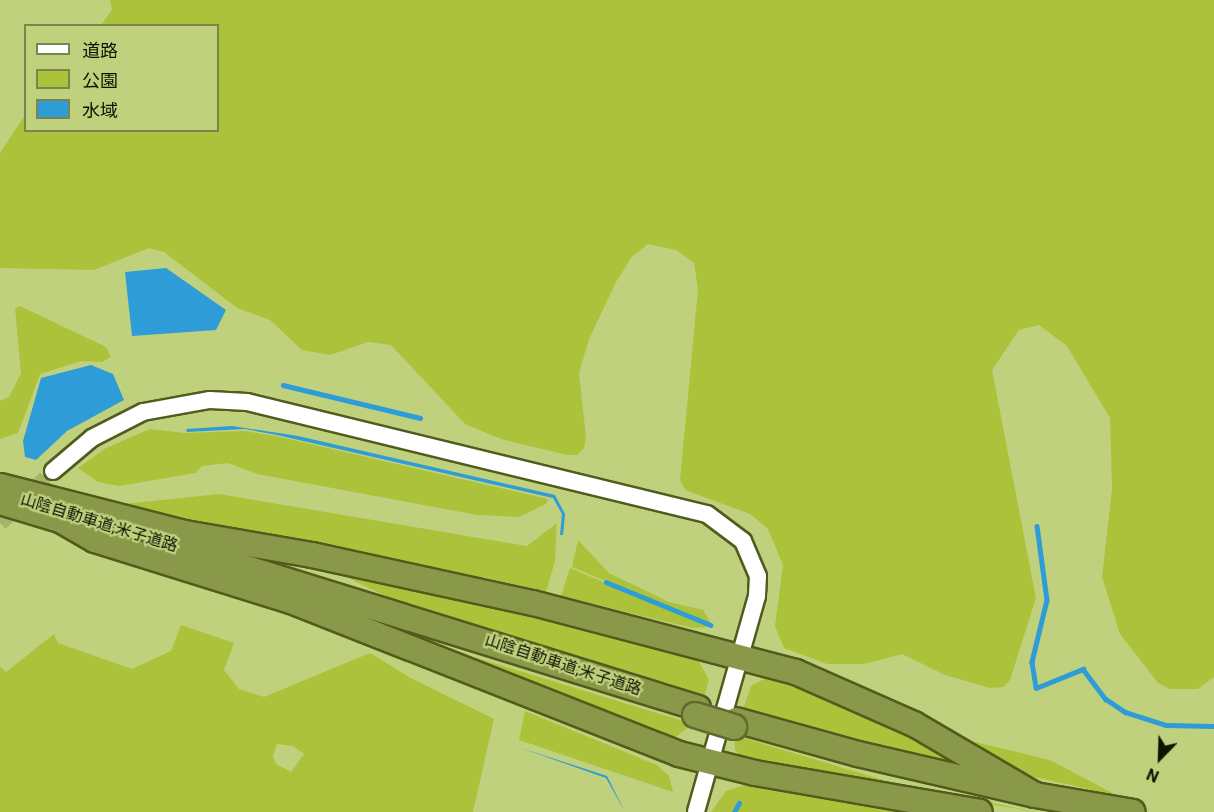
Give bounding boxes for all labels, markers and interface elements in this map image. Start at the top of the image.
legend [24,24,219,132]
text: 道路 [82,40,118,61]
text: 公園 [82,70,118,91]
text: 水域 [82,100,118,121]
street label: 山陰自動車道;米子道路 [18,490,180,556]
street label: 山陰自動車道;米子道路 [482,631,644,699]
north arrow [1130,728,1190,788]
text: N [1144,764,1162,786]

